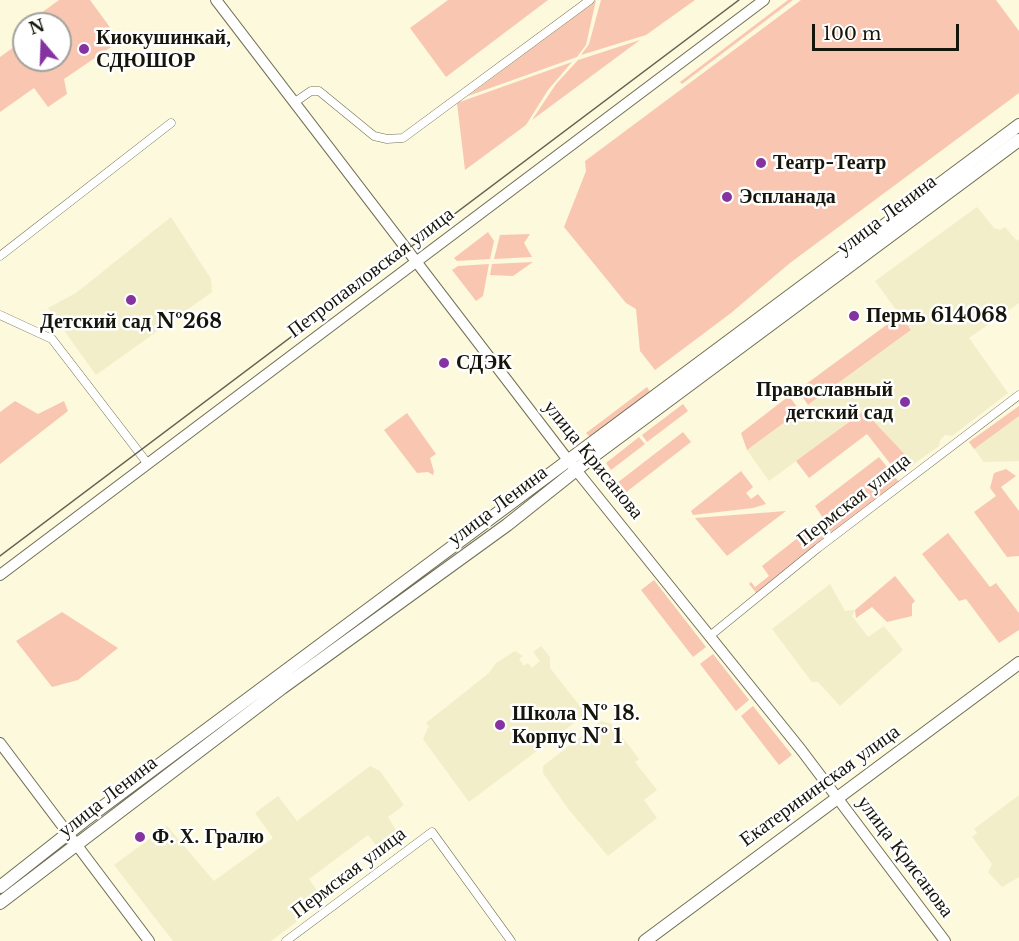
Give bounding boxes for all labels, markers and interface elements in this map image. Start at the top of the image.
north arrow [12,12,72,72]
scale bar [815,12,962,50]
text: N [26,15,47,39]
text: 100 m [823,23,881,45]
place label: Киокушинкай, СДЮШОР [96,26,231,73]
marker: Киокушинкай, СДЮШОР [77,42,91,56]
place label: Театр-Театр [773,151,886,175]
marker: Театр-Театр [754,156,768,170]
street label: улица Ленина [832,170,942,260]
place label: Эспланада [739,185,836,209]
marker: Эспланада [720,190,734,204]
street label: Петропавловская улица [283,203,459,343]
marker: Детский сад №268 [124,293,138,307]
place label: Пермь 614068 [866,304,1008,328]
marker: Пермь 614068 [847,309,861,323]
place label: Детский сад №268 [40,310,222,334]
place label: СДЭК [456,351,512,375]
marker: СДЭК [437,356,451,370]
place label: Православный детский сад [756,378,893,425]
marker: Православный детский сад [898,395,912,409]
street label: улица Крисанова [538,396,648,524]
street label: Пермская улица [793,448,915,552]
street label: улица Ленина [443,461,553,551]
place label: Школа № 18. Корпус № 1 [512,702,640,749]
marker: Школа № 18. Корпус № 1 [493,718,507,732]
street label: Екатерининская улица [735,720,905,852]
street label: улица Ленина [54,751,162,843]
street label: улица Крисанова [852,792,958,922]
street label: Пермская улица [287,822,411,924]
place label: Ф. Х. Гралю [152,825,264,849]
marker: Ф. Х. Гралю [133,830,147,844]

